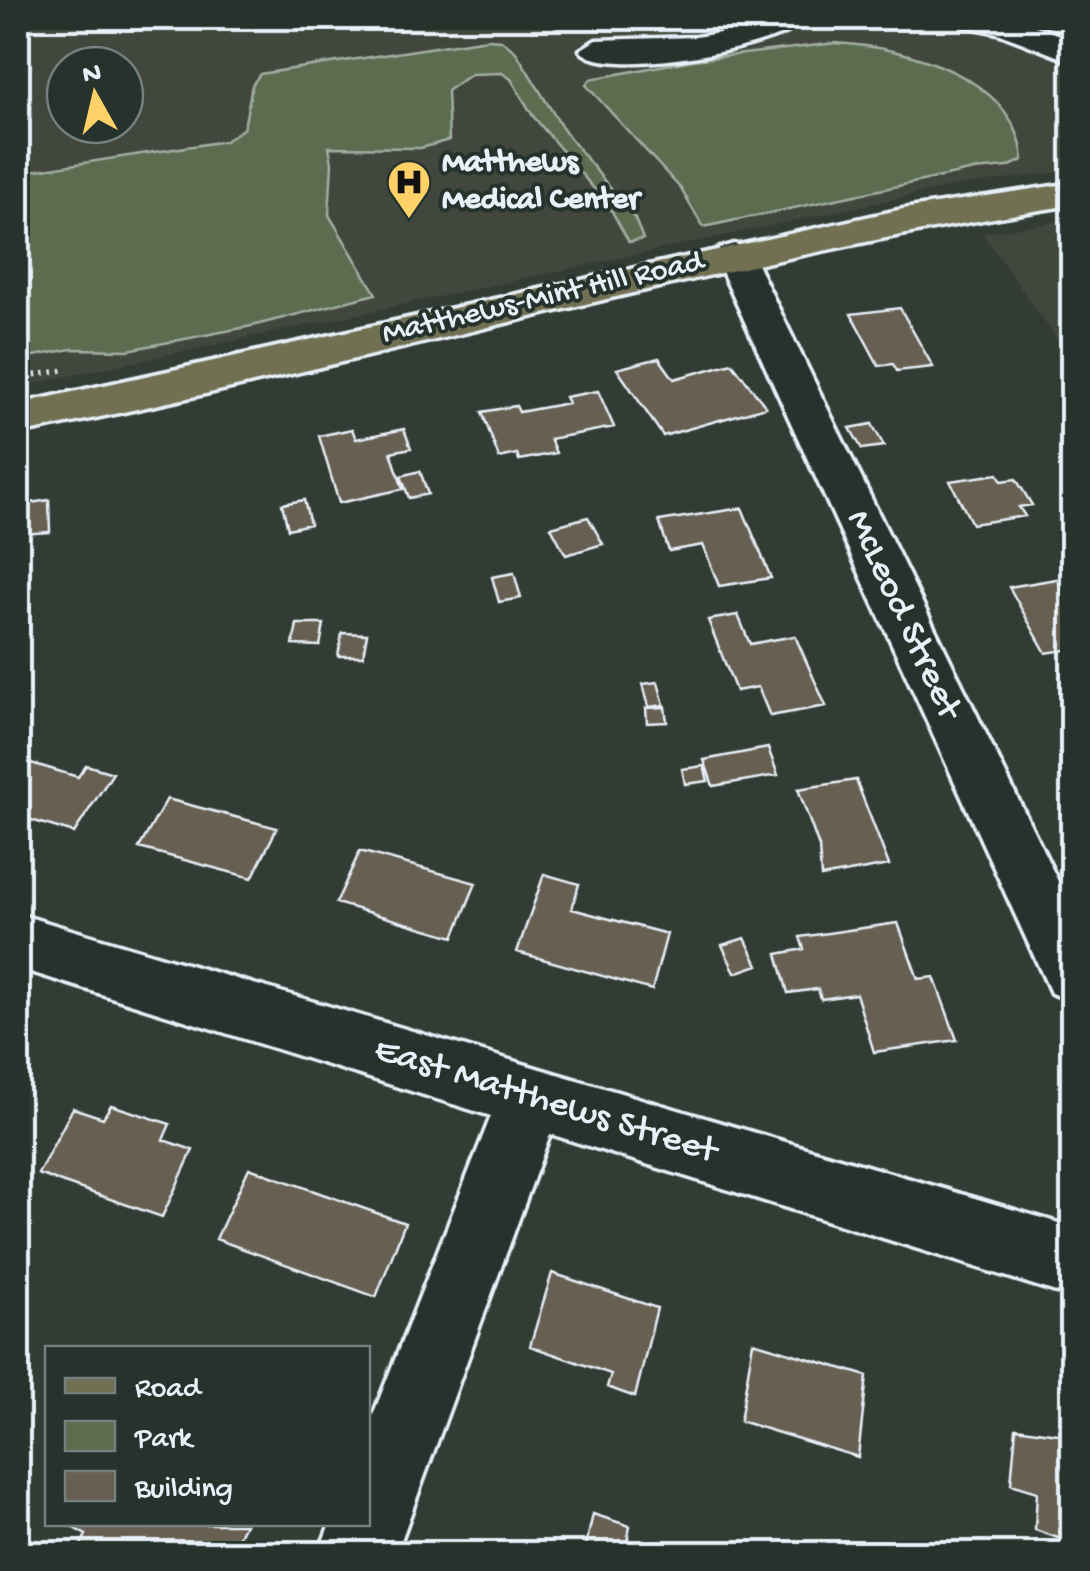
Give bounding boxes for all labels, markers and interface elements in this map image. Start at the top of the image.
north arrow [45,45,145,145]
text: N [81,57,103,92]
place label: Matthews Medical Center [442,145,643,220]
hospital icon: Matthews Medical Center [386,159,432,220]
street label: Matthews-Mint Hill Road [379,243,709,354]
street label: McLeod Street [834,504,971,729]
street label: East Matthews Street [369,1029,725,1176]
legend [45,1346,370,1526]
text: Road [135,1373,203,1408]
text: Park [134,1423,195,1458]
text: Building [134,1473,233,1508]

